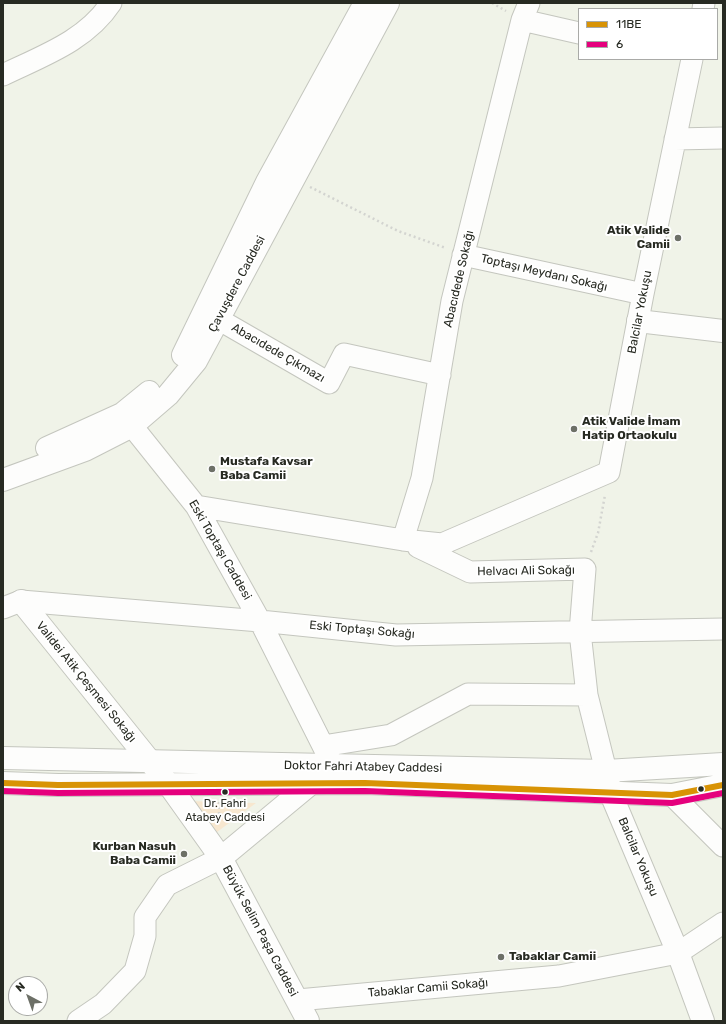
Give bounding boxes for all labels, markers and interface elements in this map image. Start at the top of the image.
legend [578,8,718,60]
text: 11BE [616,17,642,31]
text: 6 [616,37,623,51]
place label: Atik Valide Camii [607,224,670,252]
street label: Abacıdede Sokağı [441,229,477,329]
street label: Çavuşdere Caddesi [206,233,268,335]
marker: Atik Valide Camii [673,233,683,243]
street label: Toptaşı Meydanı Sokağı [479,251,609,295]
street label: Balcilar Yokuşu [625,269,655,355]
street label: Abacıdede Çıkmazı [229,320,327,386]
place label: Atik Valide İmam Hatip Ortaokulu [582,415,681,443]
marker: Atik Valide İmam Hatip Ortaokulu [569,424,579,434]
place label: Mustafa Kavsar Baba Camii [220,455,313,483]
marker: Mustafa Kavsar Baba Camii [207,464,217,474]
street label: Eski Toptaşı Caddesi [185,497,255,603]
street label: Helvacı Ali Sokağı [477,563,575,579]
street label: Eski Toptaşı Sokağı [309,618,415,642]
street label: Validei Atik Çeşmesi Sokağı [33,619,139,745]
street label: Doktor Fahri Atabey Caddesi [284,758,442,776]
unlabelled marker [696,784,706,794]
marker: Dr. Fahri Atabey Caddesi [220,787,230,797]
place label: Dr. Fahri Atabey Caddesi [185,797,265,823]
street label: Balcilar Yokuşu [615,815,661,899]
place label: Kurban Nasuh Baba Camii [92,840,176,868]
marker: Kurban Nasuh Baba Camii [179,849,189,859]
street label: Büyük Selim Paşa Caddesi [219,863,301,999]
place label: Tabaklar Camii [509,950,596,964]
marker: Tabaklar Camii [496,952,506,962]
north arrow [8,976,48,1016]
street label: Tabaklar Camii Sokağı [367,976,489,1000]
text: N [13,980,28,995]

